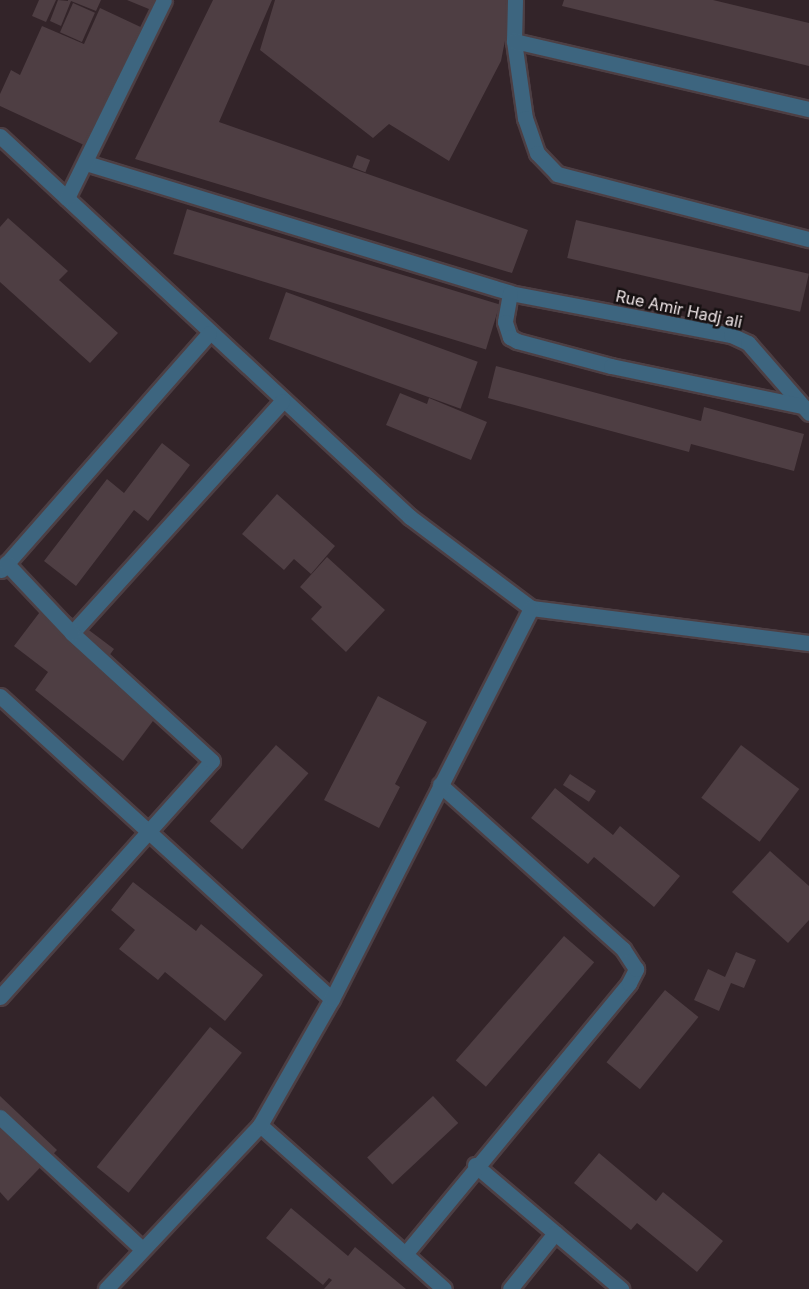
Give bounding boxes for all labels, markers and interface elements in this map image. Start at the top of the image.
street label: Rue Amir Hadj ali [614,286,744,332]

